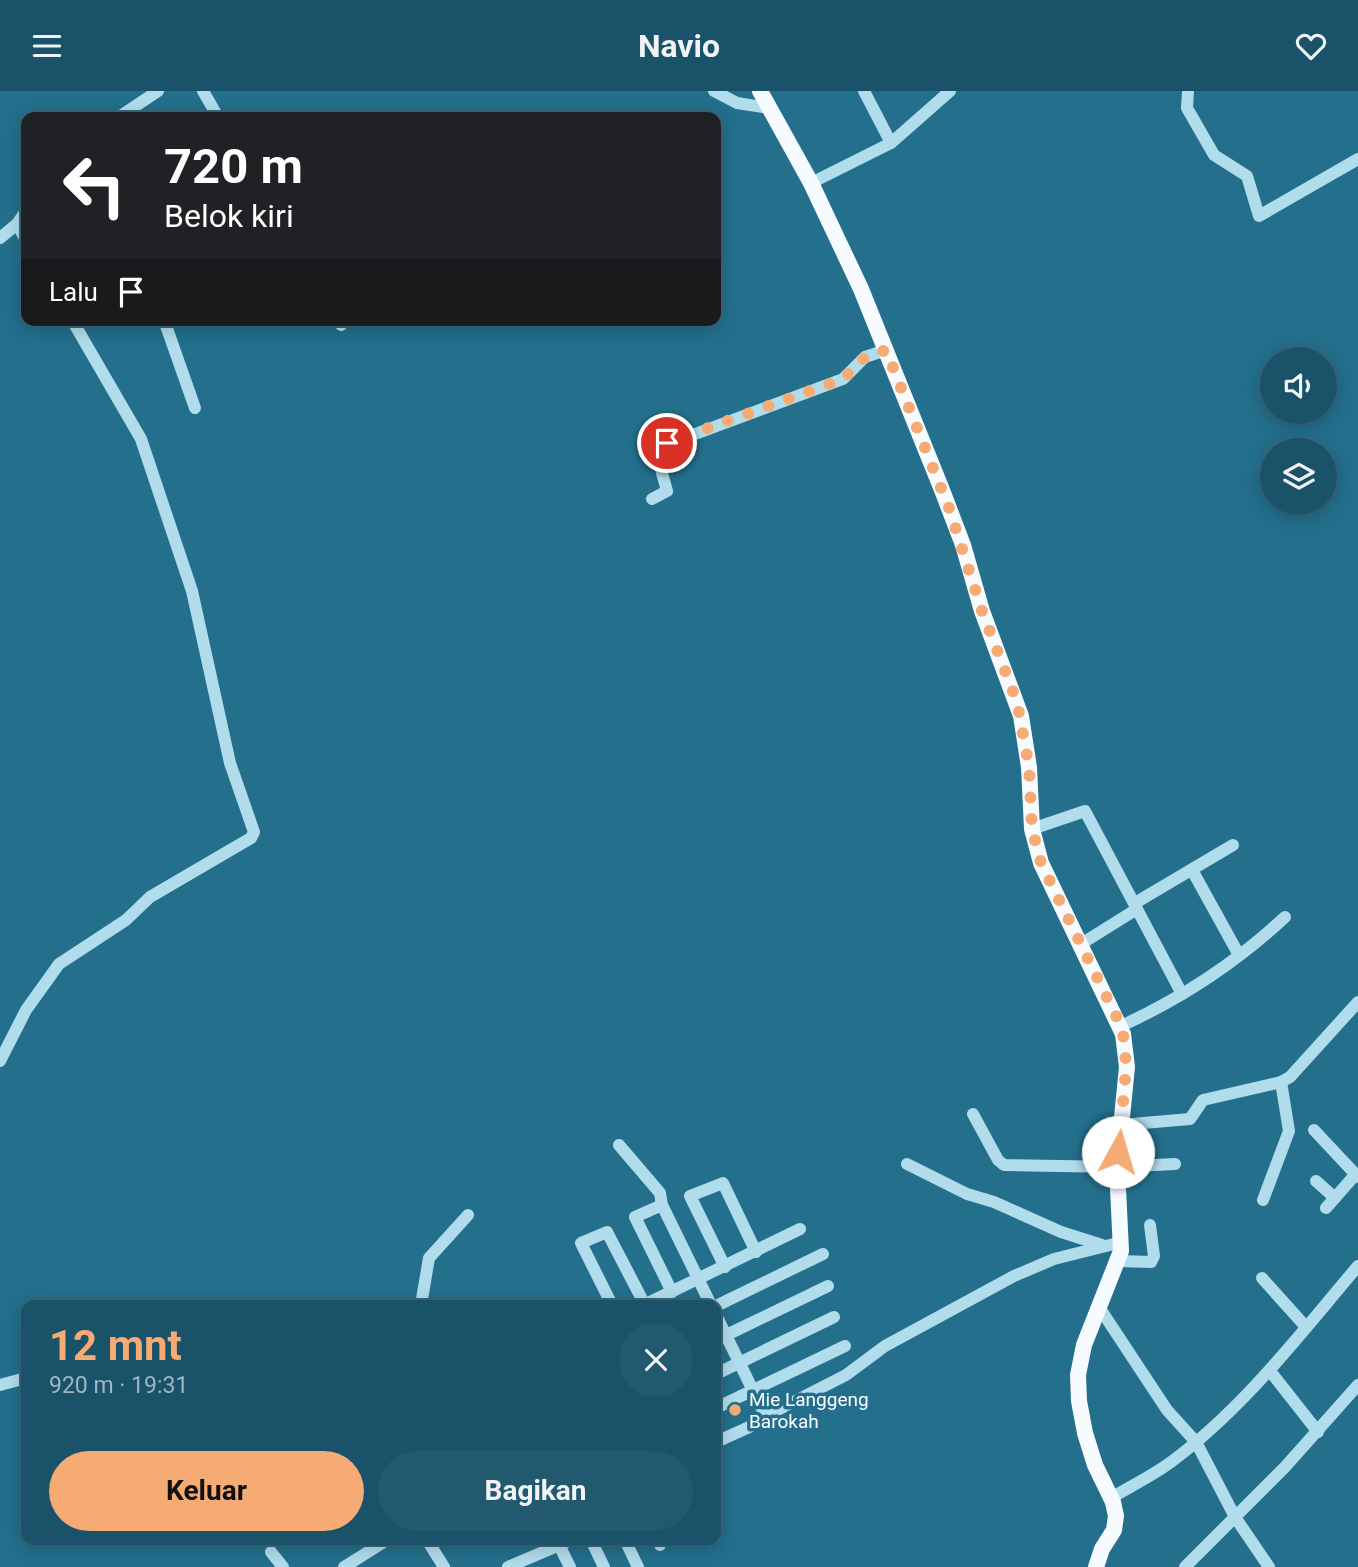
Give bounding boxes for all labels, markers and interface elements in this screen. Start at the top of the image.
icon: menu [28,27,66,65]
text: Navio [638,27,720,65]
icon: heart [1292,27,1330,65]
text: 720 m [164,138,303,195]
icon: left [49,140,140,231]
text: Belok kiri [164,197,294,235]
icon: arrive [112,273,150,311]
text: Lalu [49,277,98,307]
map controls [1260,347,1337,515]
button: sound [1260,347,1337,424]
pin [637,413,697,473]
icon: arrive [648,424,686,462]
button: layers [1260,438,1337,515]
position arrow [1081,1115,1155,1189]
text: 12 mnt [49,1321,182,1370]
button: close [619,1323,693,1397]
text: 920 m · 19:31 [49,1372,188,1399]
place label: Mie Langgeng Barokah [749,1388,869,1433]
marker: Mie Langgeng Barokah [727,1402,743,1418]
button: Keluar [49,1451,364,1531]
button: Bagikan [378,1451,693,1531]

